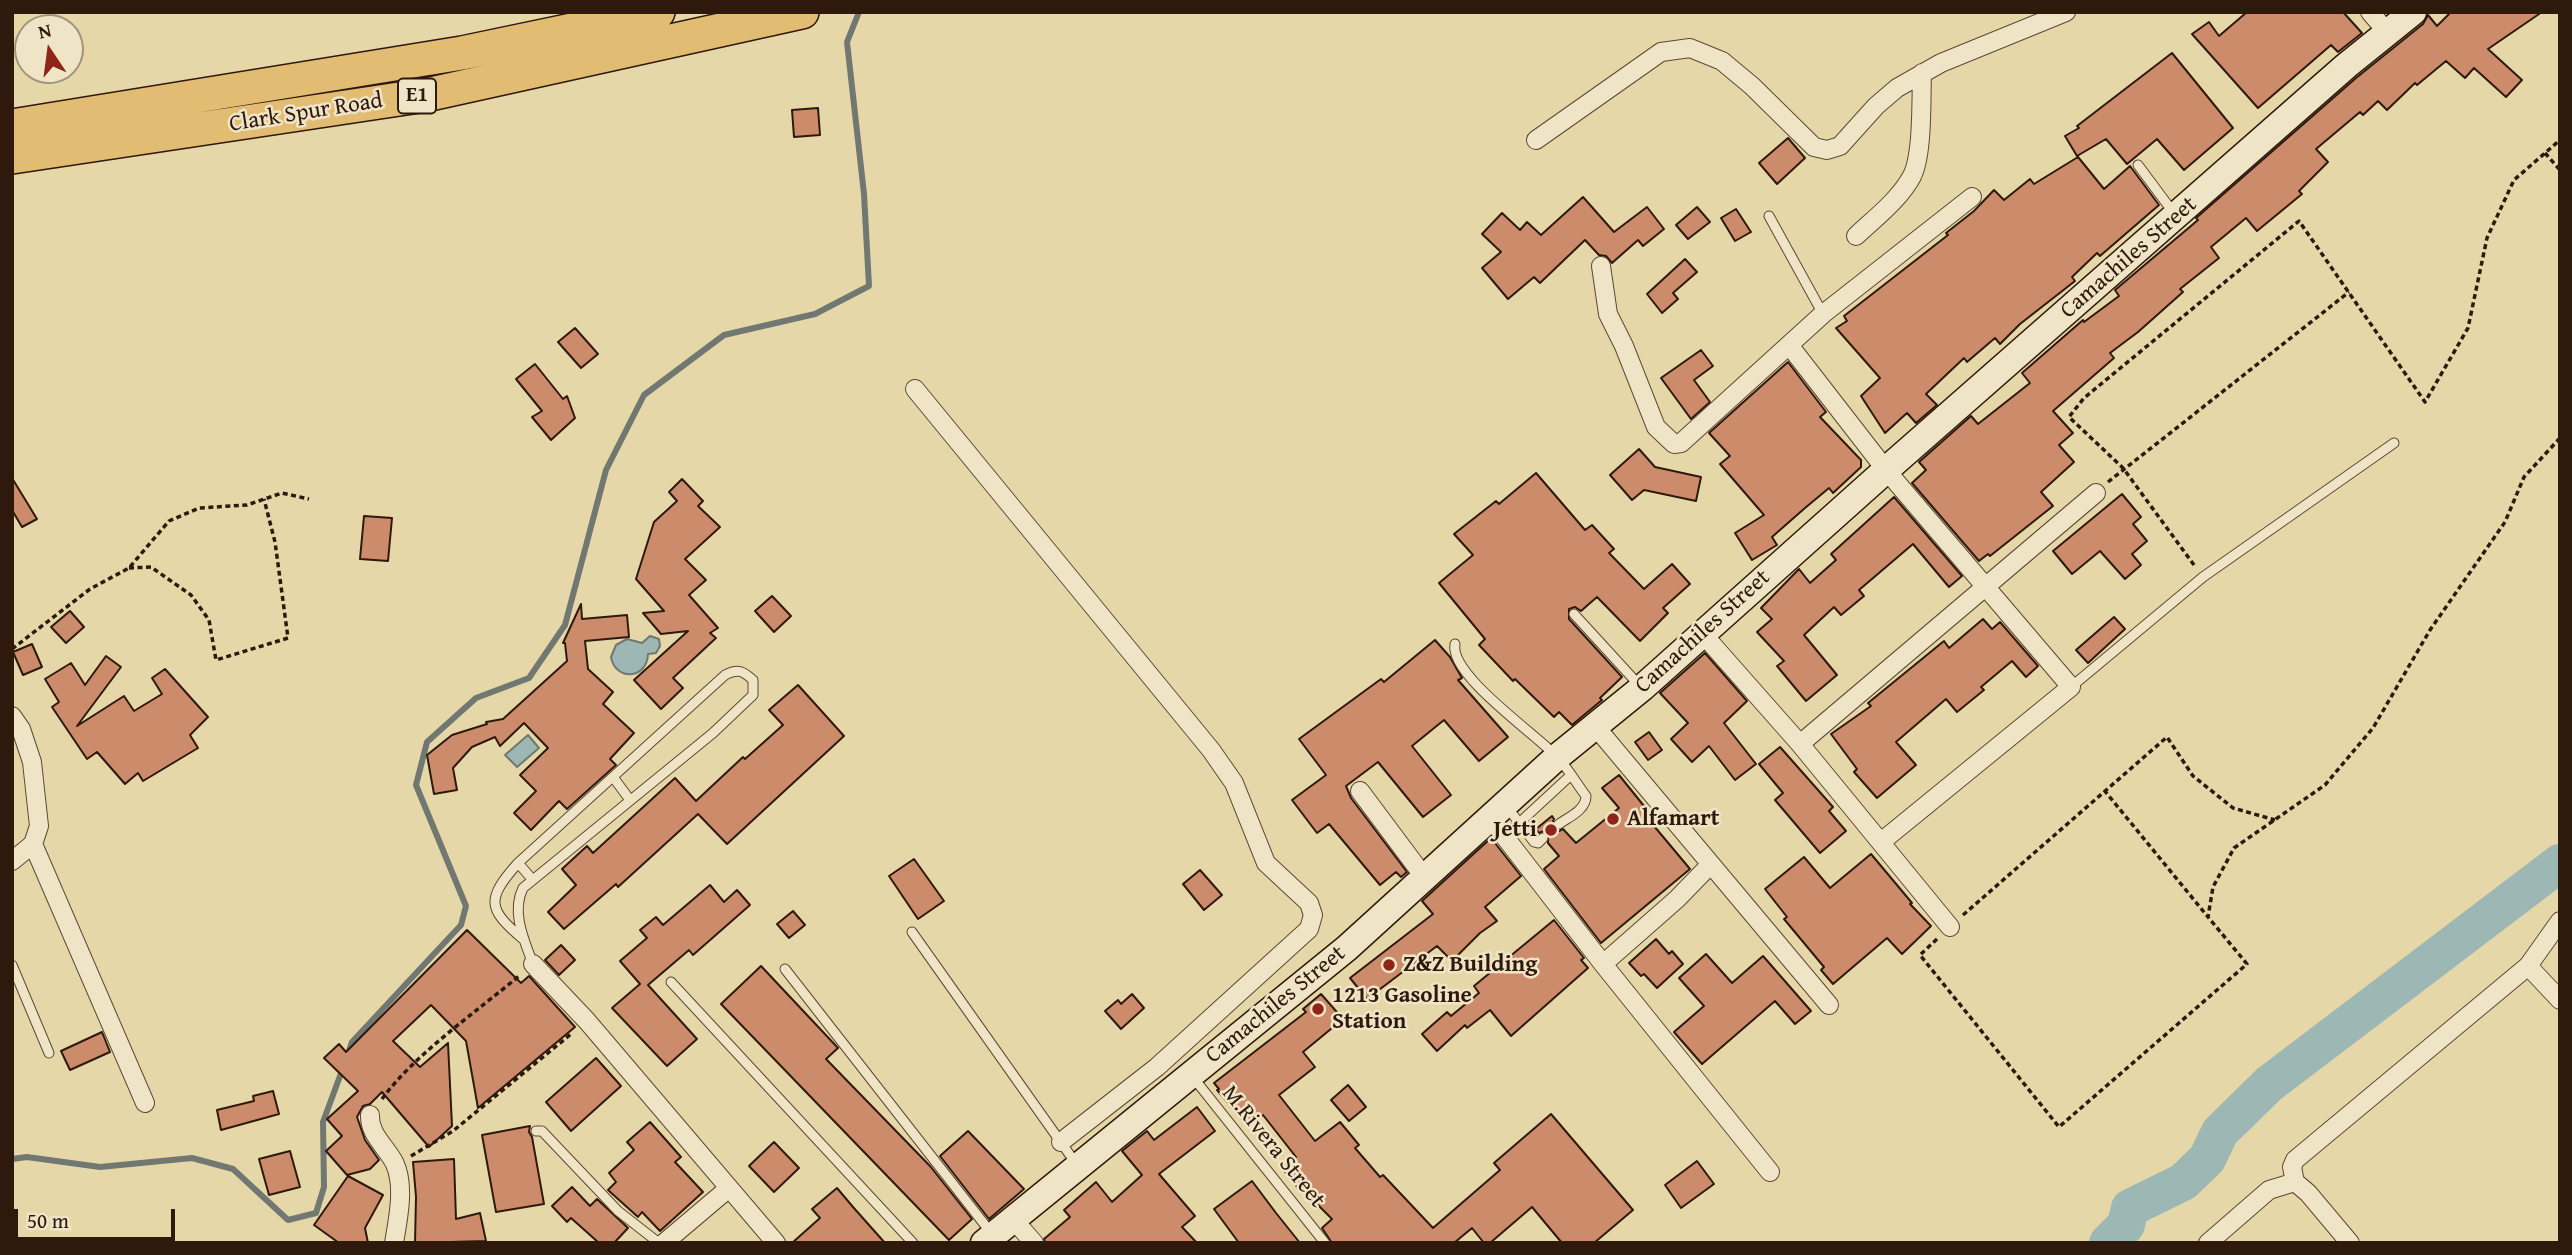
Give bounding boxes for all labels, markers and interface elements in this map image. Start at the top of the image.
north arrow [14,14,84,84]
text: N [35,15,54,46]
road number: E1 [398,78,436,114]
street label: Clark Spur Road [227,87,385,139]
street label: Camachiles Street [2055,191,2203,325]
street label: Camachiles Street [1630,564,1776,700]
place label: Alfamart [1627,805,1719,833]
marker: Alfamart [1605,811,1621,827]
place label: Jetti [1493,816,1537,844]
marker: Jetti [1543,822,1559,838]
street label: Camachiles Street [1201,940,1351,1070]
place label: Z&Z Building [1403,951,1537,979]
marker: Z&Z Building [1381,957,1397,973]
place label: 1213 Gasoline Station [1332,982,1472,1036]
marker: 1213 Gasoline Station [1310,1001,1326,1017]
street label: M.Rivera Street [1215,1080,1331,1214]
scale bar [18,1196,178,1240]
text: 50 m [27,1205,69,1236]

